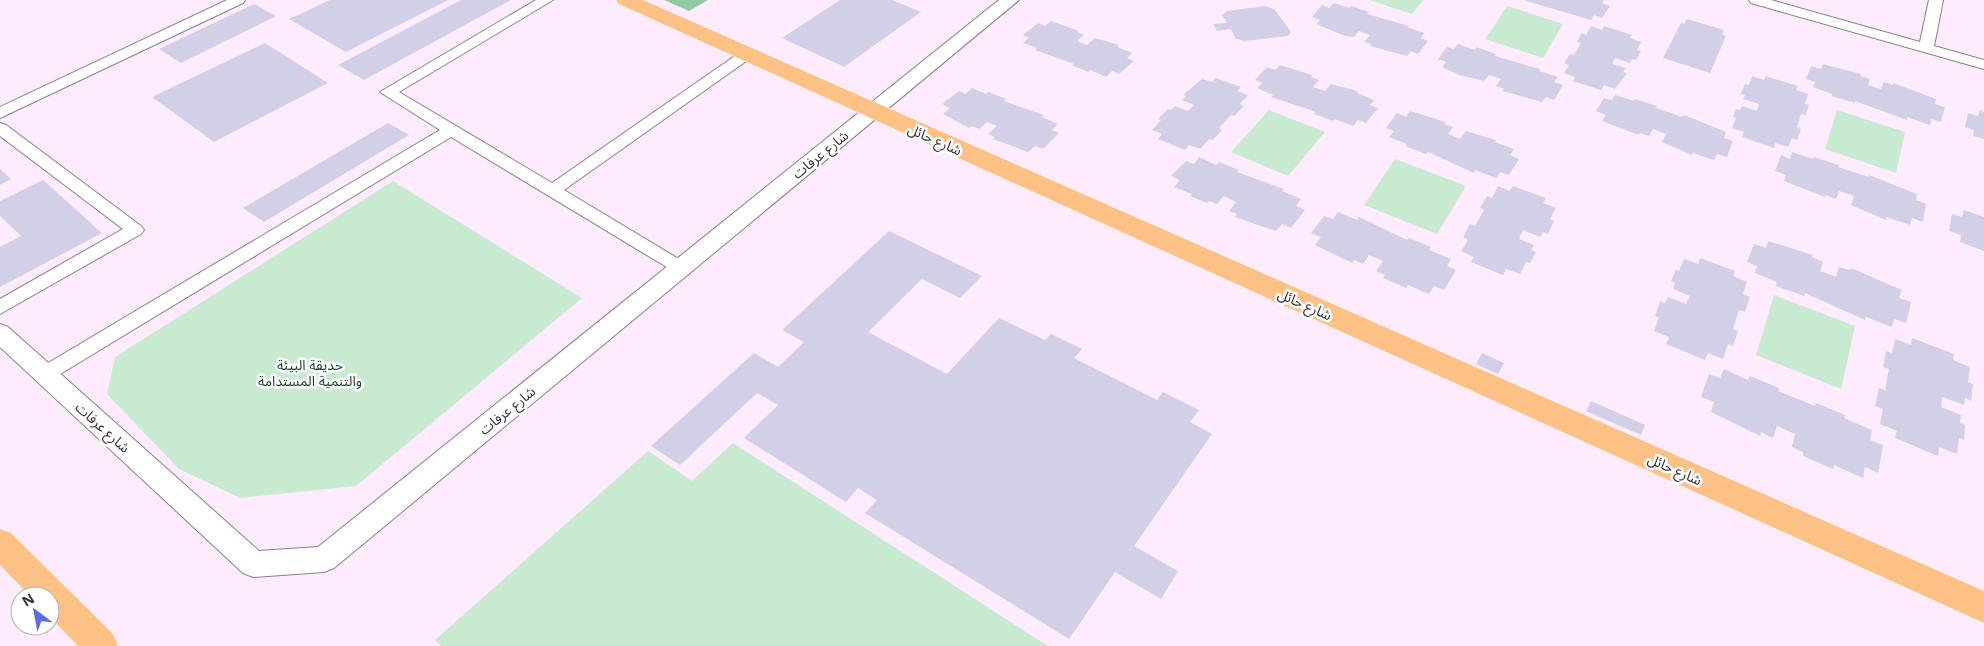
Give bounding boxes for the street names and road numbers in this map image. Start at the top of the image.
street label: شارع حائل [904,119,965,161]
street label: شارع عرفات [788,125,853,184]
street label: شارع حائل [1274,284,1335,326]
street label: شارع عرفات [475,381,540,440]
street label: شارع عرفات [70,397,134,458]
street label: شارع حائل [1644,449,1705,491]

